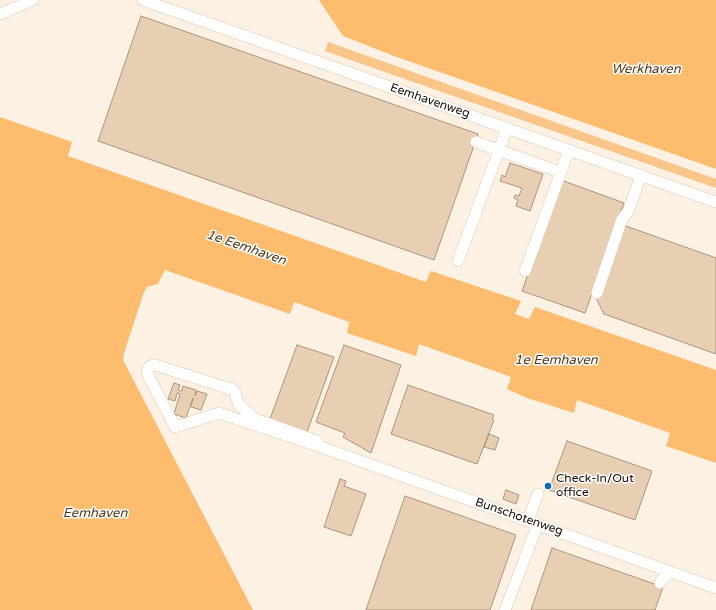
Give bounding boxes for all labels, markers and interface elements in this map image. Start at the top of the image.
water label: Werkhaven [611,62,681,78]
street label: Eemhavenweg [388,81,472,121]
water label: 1e Eemhaven [204,227,288,269]
water label: 1e Eemhaven [514,353,598,369]
place label: Check-In/Out office [556,472,634,500]
marker: Check-In/Out office [543,481,553,491]
street label: Bunschotenweg [473,495,565,539]
water label: Eemhaven [63,506,127,522]

